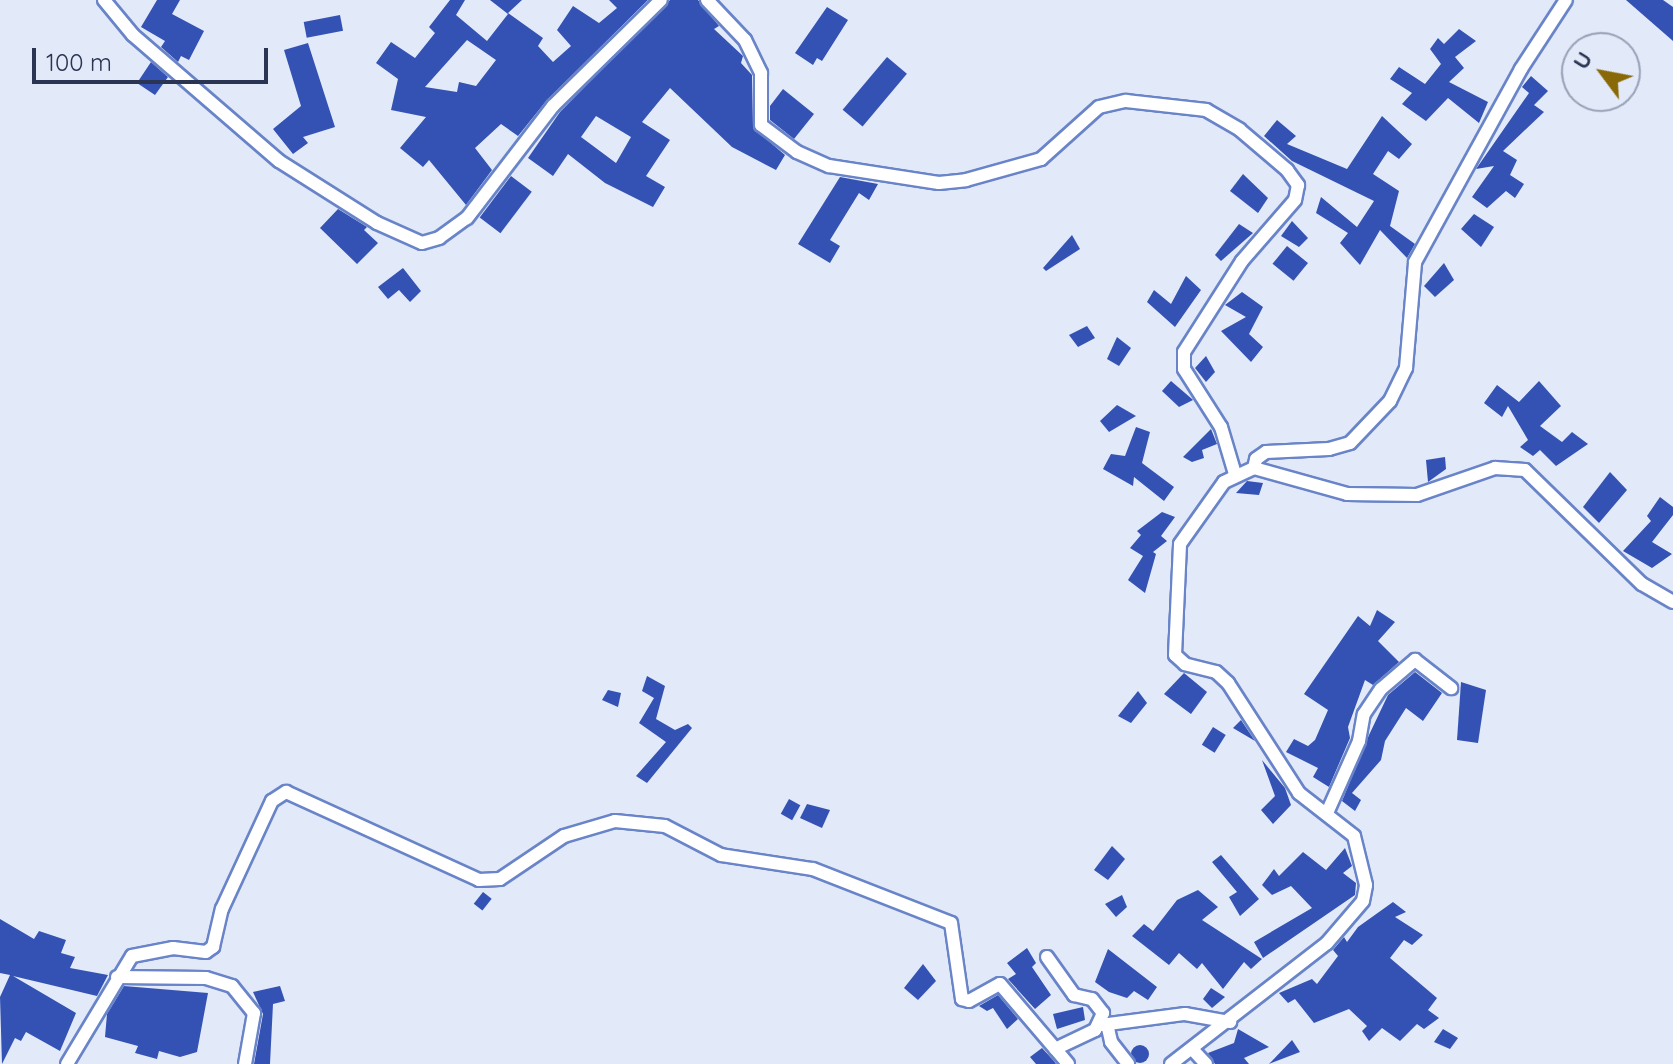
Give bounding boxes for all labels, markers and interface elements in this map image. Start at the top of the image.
scale bar [36,32,272,82]
north arrow [1561,32,1641,112]
text: U [1566,46,1598,74]
text: 100 m [46,47,112,77]

